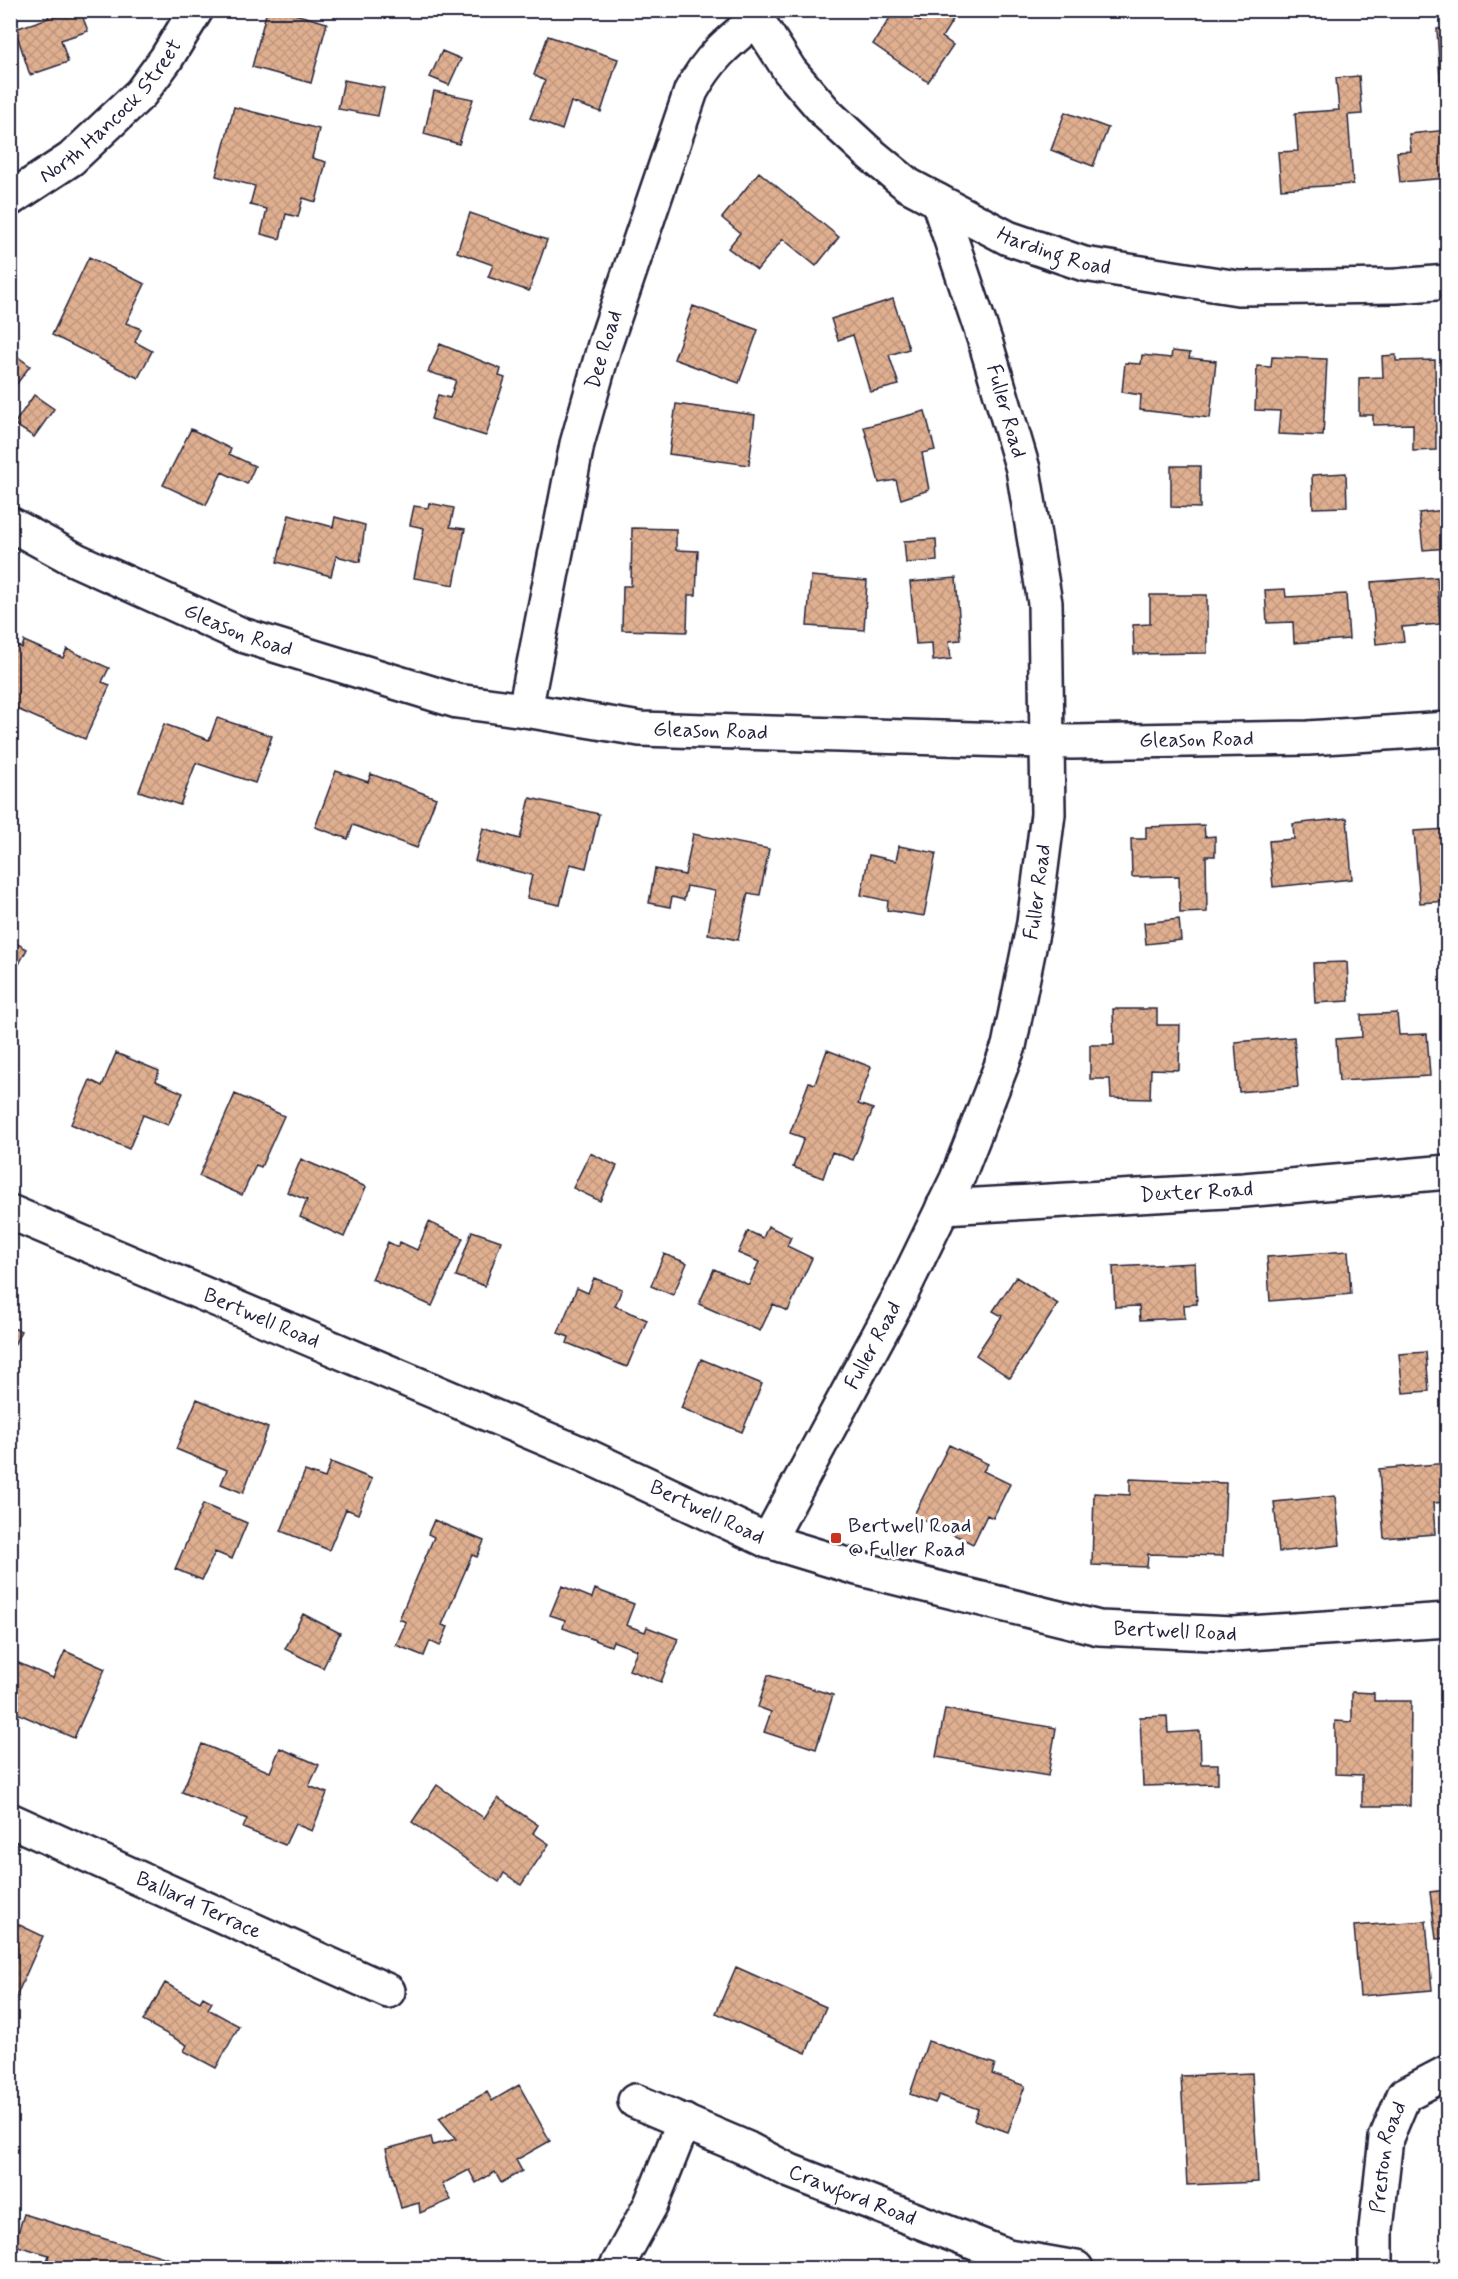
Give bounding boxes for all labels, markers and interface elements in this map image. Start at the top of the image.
street label: North Hancock Street [34,34,189,190]
street label: Harding Road [992,220,1112,282]
street label: Dee Road [579,307,629,392]
street label: Fuller Road [979,361,1033,461]
street label: Gleason Road [179,596,296,664]
street label: Gleason Road [653,715,768,747]
street label: Gleason Road [1139,725,1254,755]
street label: Fuller Road [1017,842,1058,942]
street label: Dexter Road [1139,1175,1254,1210]
street label: Bertwell Road [199,1281,324,1355]
street label: Fuller Road [838,1296,908,1395]
street label: Bertwell Road [645,1473,769,1551]
place label: Bertwell Road @ Fuller Road [848,1512,971,1564]
marker: Bertwell Road @ Fuller Road [829,1531,843,1545]
street label: Bertwell Road [1113,1615,1237,1648]
street label: Ballard Terrace [131,1865,266,1946]
street label: Preston Road [1364,2097,1414,2215]
street label: Crawford Road [784,2158,920,2233]

